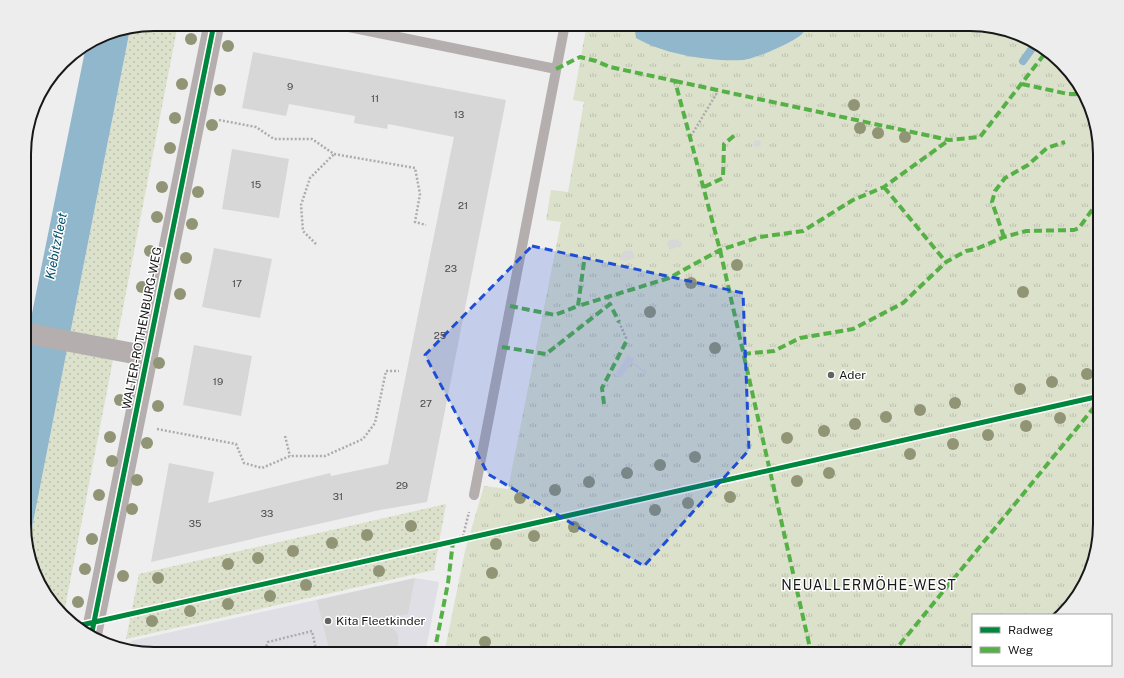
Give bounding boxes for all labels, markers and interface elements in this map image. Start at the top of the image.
house number: 9 [287,80,293,92]
house number: 11 [371,92,379,104]
house number: 13 [454,108,464,120]
house number: 15 [251,178,261,190]
house number: 21 [458,199,468,211]
water label: Kiebitzfleet [42,211,70,281]
street label: WALTER-ROTHENBURG-WEG [119,245,165,411]
house number: 23 [445,262,457,274]
house number: 17 [232,277,242,289]
house number: 25 [434,329,446,341]
place label: Ader [839,368,866,382]
marker: Ader [826,370,836,380]
house number: 19 [213,375,223,387]
house number: 27 [420,397,432,409]
house number: 29 [396,479,408,491]
house number: 31 [333,490,343,502]
house number: 33 [261,507,273,519]
house number: 35 [189,517,201,529]
district label: NEUALLERMÖHE-WEST [781,575,957,593]
place label: Kita Fleetkinder [336,614,425,628]
legend [972,614,1112,666]
marker: Kita Fleetkinder [323,616,333,626]
text: Radweg [1008,623,1053,637]
text: Weg [1008,643,1033,657]

